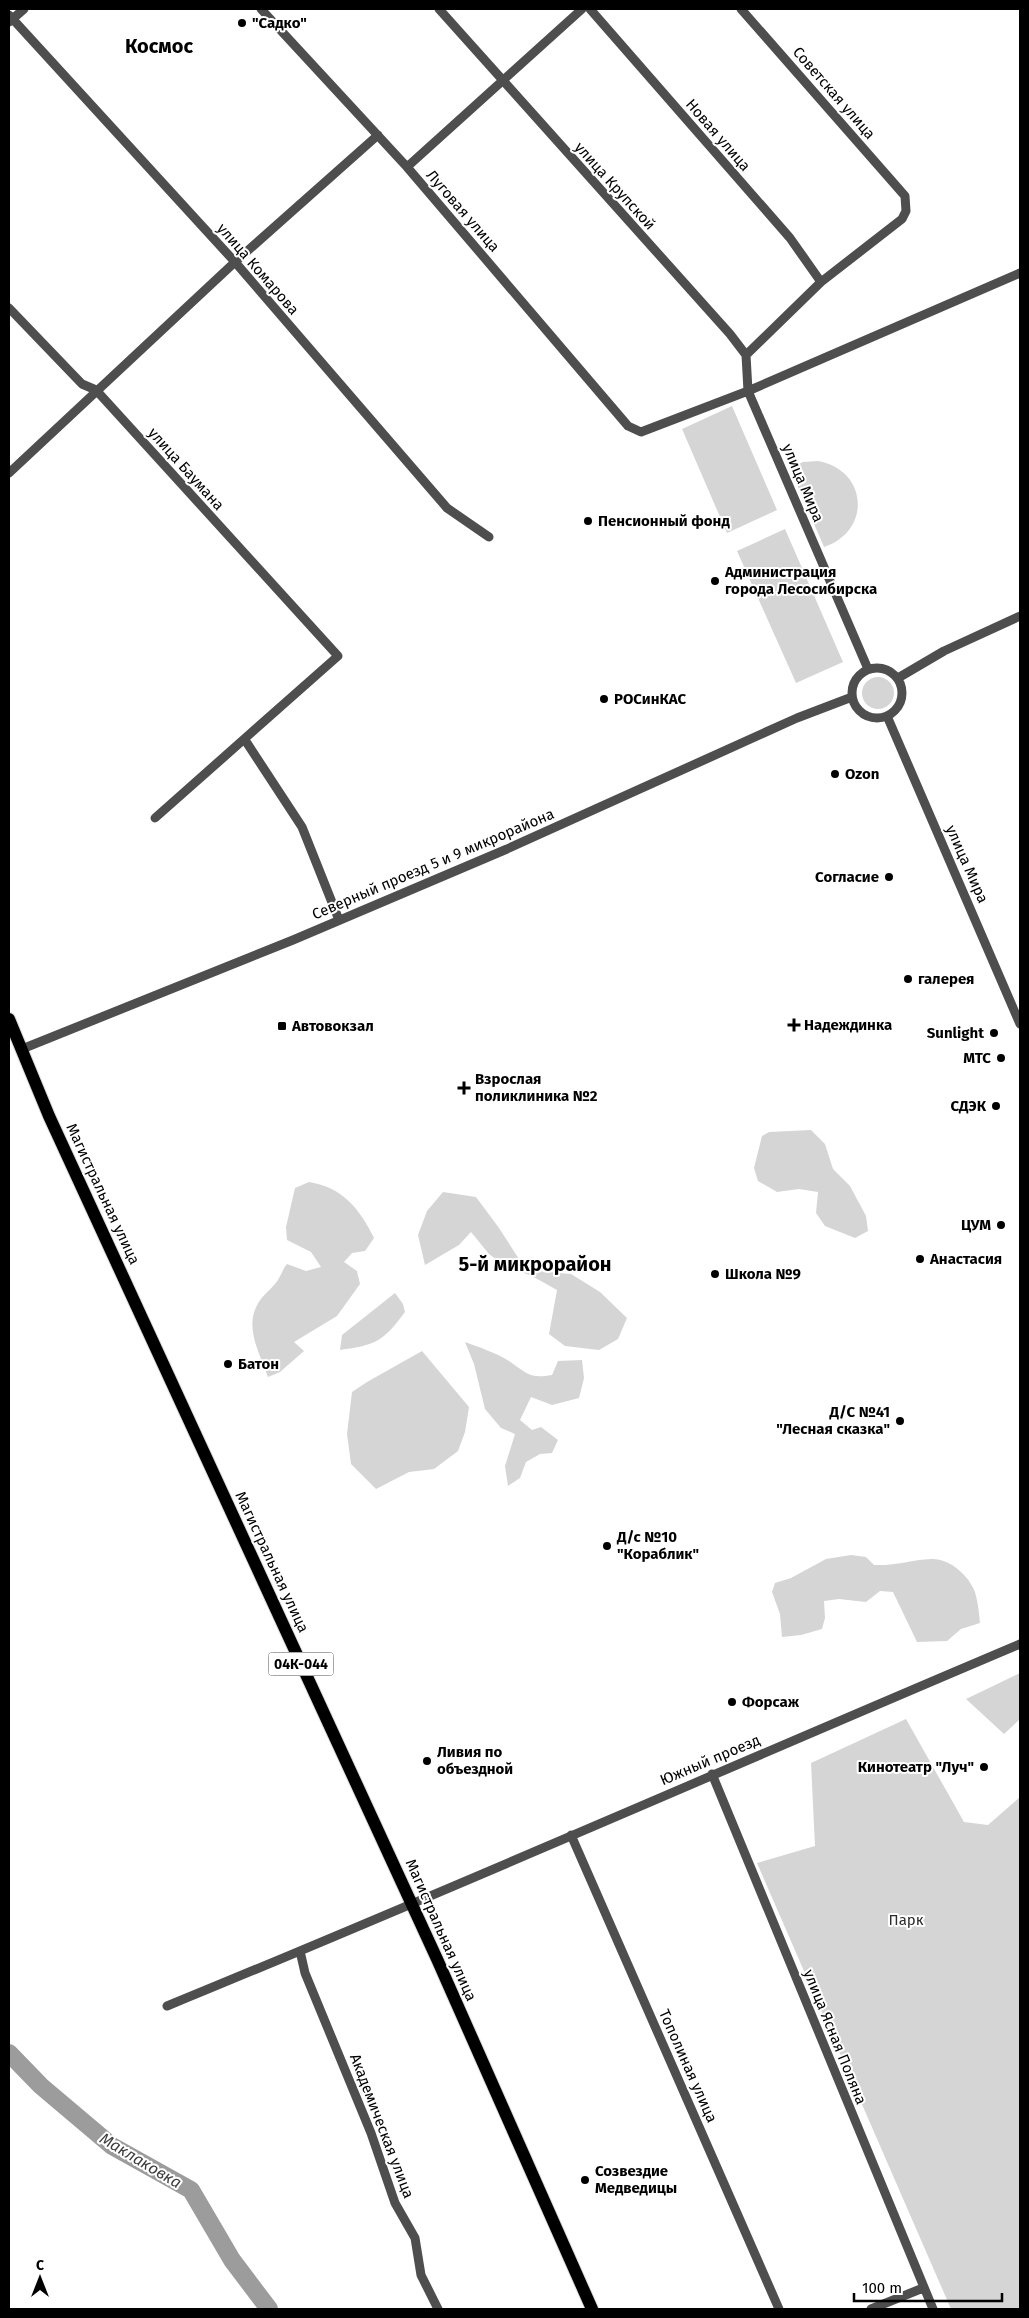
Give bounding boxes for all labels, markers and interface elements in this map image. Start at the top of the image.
place label: "Садко" [252,14,307,32]
marker: "Садко" [236,17,248,29]
district label: Космос [125,34,193,58]
street label: Советская улица [789,43,879,143]
street label: Новая улица [682,95,754,175]
street label: улица Крупской [571,138,659,234]
street label: Луговая улица [423,166,503,256]
street label: улица Комарова [213,219,303,319]
street label: улица Баумана [144,424,228,514]
street label: улица Мира [778,441,828,525]
place label: Пенсионный фонд [598,512,730,530]
marker: Пенсионный фонд [582,515,594,527]
place label: Администрация города Лесосибирска [724,563,877,598]
marker: Администрация города Лесосибирска [709,575,721,587]
place label: РОСинКАС [614,690,687,708]
marker: РОСинКАС [598,693,610,705]
place label: Ozon [845,765,879,783]
marker: Ozon [829,768,841,780]
street label: Северный проезд 5 и 9 микрорайона [309,805,557,923]
street label: улица Мира [942,822,992,906]
place label: Согласие [815,868,879,886]
marker: Согласие [883,871,895,883]
place label: галерея [918,970,974,988]
marker: галерея [902,973,914,985]
place label: Надеждинка [804,1016,892,1034]
place label: Автовокзал [291,1017,374,1035]
marker: Надеждинка [788,1019,800,1031]
marker: Автовокзал [276,1020,288,1032]
place label: Sunlight [927,1024,984,1042]
marker: Sunlight [988,1027,1000,1039]
place label: МТС [963,1049,991,1067]
marker: МТС [995,1052,1007,1064]
place label: Взрослая поликлиника №2 [475,1070,598,1105]
marker: Взрослая поликлиника №2 [457,1081,471,1095]
place label: СДЭК [950,1097,987,1115]
marker: СДЭК [990,1100,1002,1112]
street label: Магистральная улица [62,1121,144,1267]
place label: ЦУМ [961,1216,991,1234]
marker: ЦУМ [995,1219,1007,1231]
place label: Анастасия [929,1250,1002,1268]
district label: 5-й микрорайон [458,1252,612,1276]
marker: Анастасия [914,1253,926,1265]
place label: Школа №9 [725,1265,801,1283]
marker: Школа №9 [709,1268,721,1280]
place label: Батон [238,1355,279,1373]
marker: Батон [222,1358,234,1370]
place label: Д/С №41 "Лесная сказка" [776,1403,890,1438]
marker: Д/С №41 "Лесная сказка" [894,1415,906,1427]
street label: Магистральная улица [231,1489,313,1635]
place label: Д/с №10 "Кораблик" [616,1528,699,1563]
marker: Д/с №10 "Кораблик" [601,1540,613,1552]
road number: 04К-044 [268,1652,334,1676]
place label: Форсаж [742,1693,800,1711]
marker: Форсаж [726,1696,738,1708]
street label: Южный проезд [657,1731,763,1789]
place label: Ливия по объездной [437,1743,513,1778]
marker: Ливия по объездной [421,1755,433,1767]
place label: Кинотеатр "Луч" [858,1758,974,1776]
marker: Кинотеатр "Луч" [978,1761,990,1773]
street label: Магистральная улица [402,1856,480,2004]
park label: Парк [889,1911,924,1929]
street label: улица Ясная Поляна [800,1967,870,2107]
street label: Тополиная улица [655,2007,721,2125]
street label: Академическая улица [346,2051,418,2201]
water label: Маклаковка [96,2129,185,2192]
place label: Созвездие Медведицы [595,2162,677,2197]
marker: Созвездие Медведицы [579,2174,591,2186]
north arrow [15,2253,65,2303]
text: С [36,2257,44,2274]
scale bar [854,2270,1002,2302]
text: 100 m [862,2279,902,2297]

